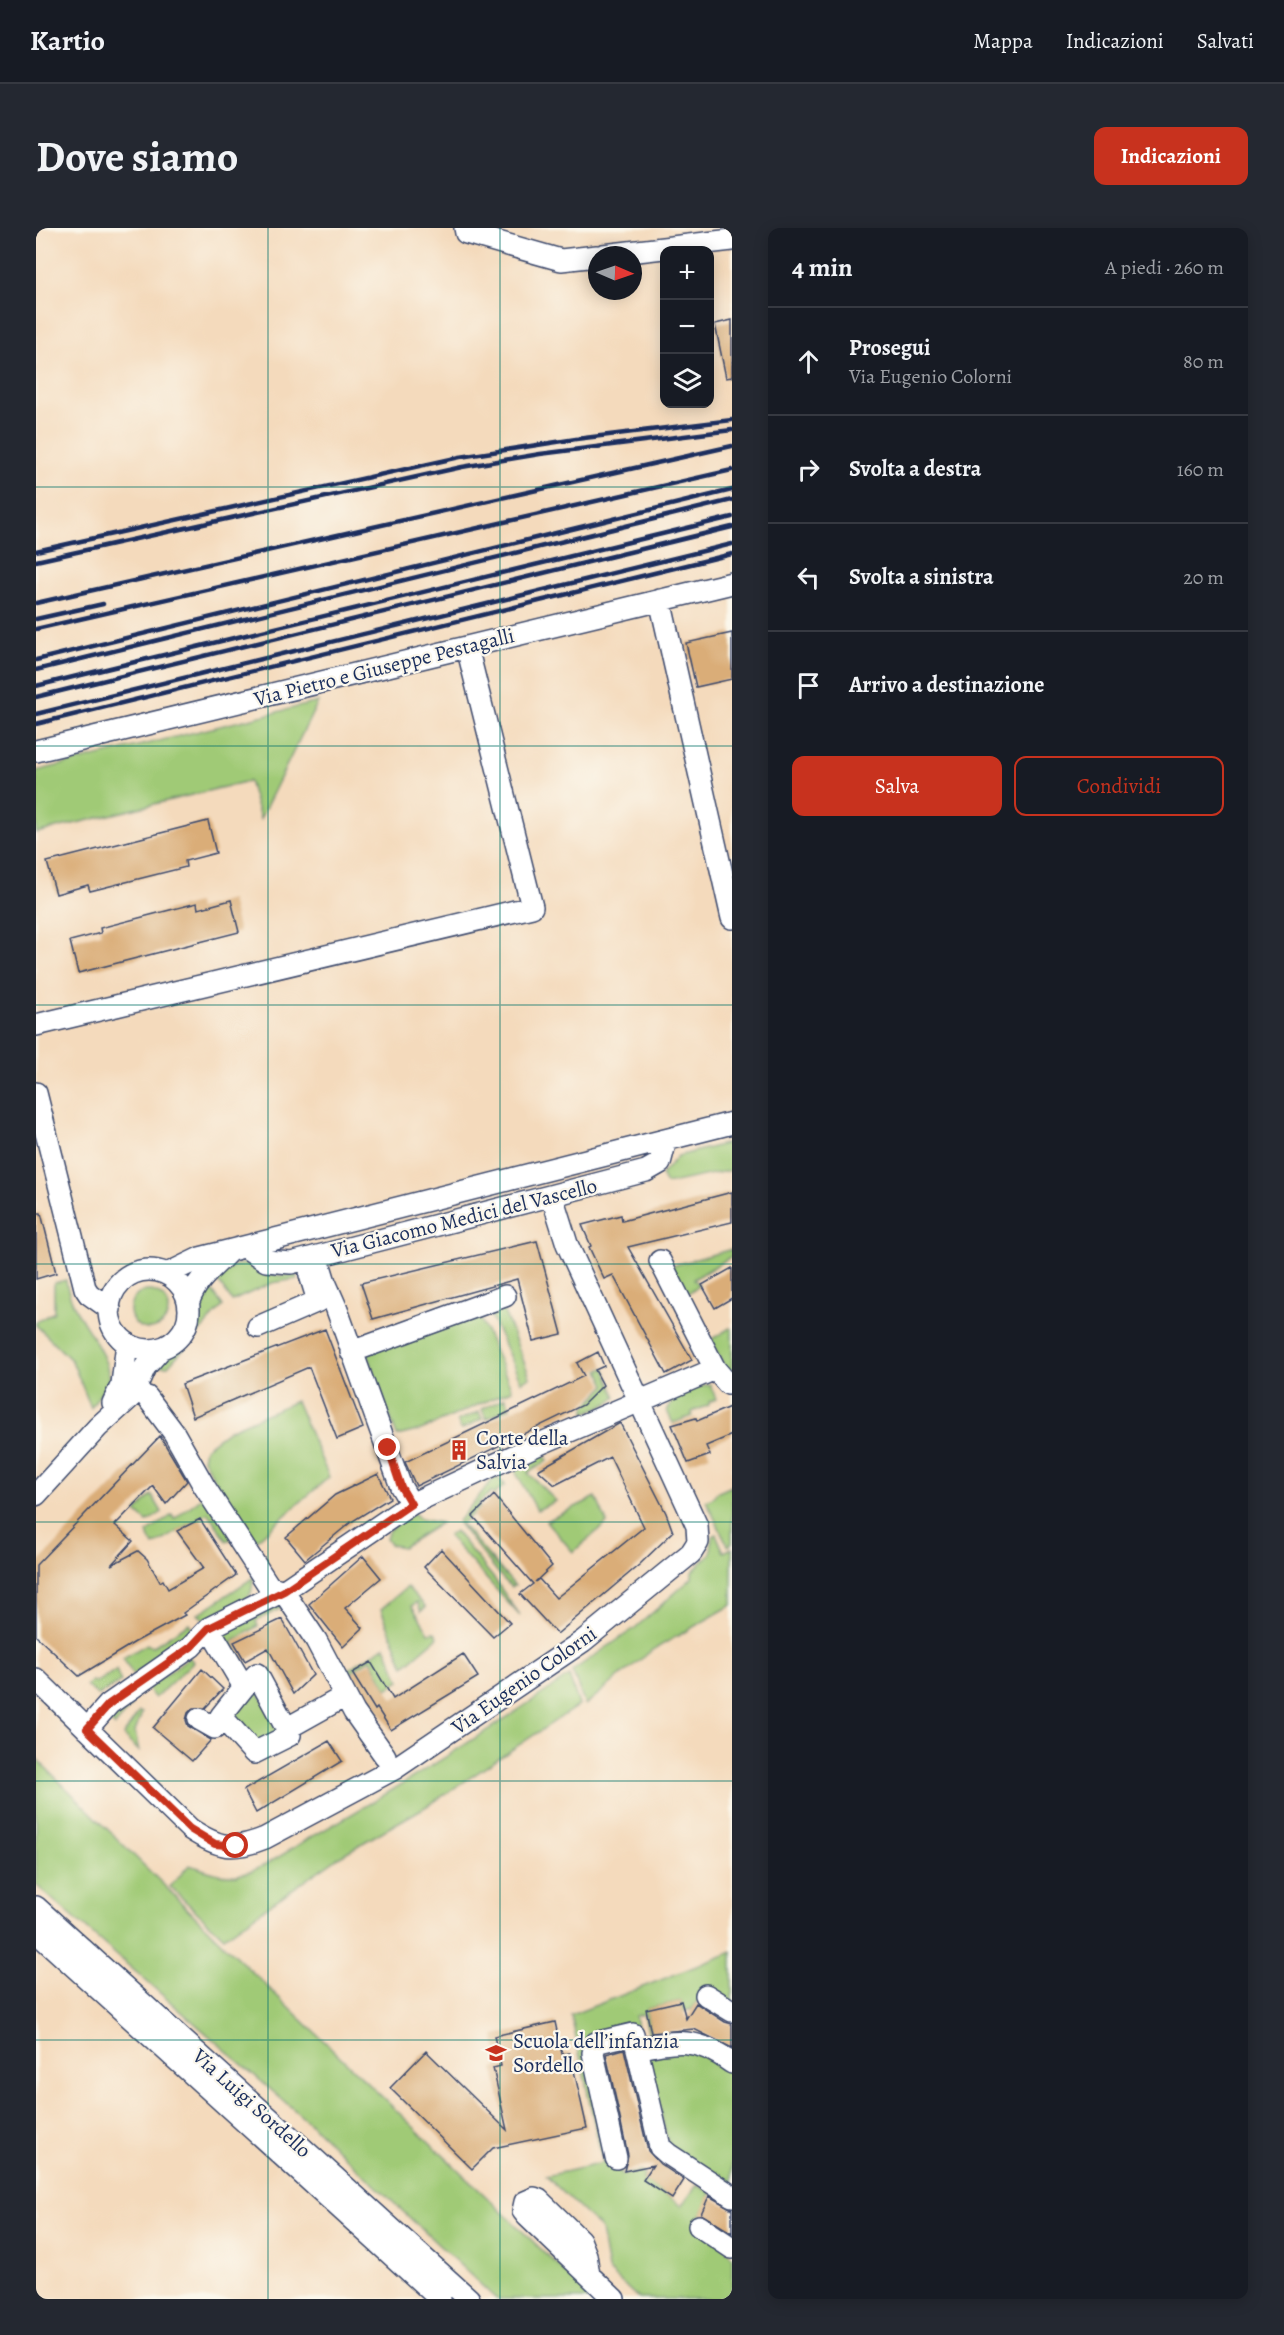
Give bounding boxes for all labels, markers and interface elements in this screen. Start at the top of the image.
text: Kartio [30,22,105,60]
text: Mappa [973,27,1033,55]
text: Indicazioni [1066,27,1164,55]
text: Salvati [1197,27,1254,55]
button: Indicazioni [1094,127,1248,185]
text: Dove siamo [36,128,238,185]
north arrow [588,246,642,300]
map controls [660,246,714,408]
button: + [660,246,714,300]
text: 4 min [792,250,853,285]
text: A piedi · 260 m [1105,254,1224,281]
button: − [660,300,714,354]
text: Prosegui [849,333,930,363]
icon: ahead [792,345,825,378]
text: 80 m [1183,348,1224,375]
button: layers [660,354,714,408]
text: Via Eugenio Colorni [849,363,1012,390]
icon: right [792,453,825,486]
text: Svolta a destra [849,454,981,484]
text: 160 m [1177,456,1224,483]
icon: left [792,561,825,594]
text: Svolta a sinistra [849,562,994,592]
text: 20 m [1183,564,1224,591]
street label: Via Pietro e Giuseppe Pestagalli [250,621,517,713]
icon: arrive [792,669,825,702]
text: Arrivo a destinazione [849,670,1044,700]
button: Salva [792,756,1002,816]
button: Condividi [1014,756,1224,816]
street label: Via Giacomo Medici del Vascello [327,1171,600,1265]
place label: Corte della Salvia [476,1424,569,1476]
route end [374,1434,400,1460]
building icon: Corte della Salvia [447,1438,471,1462]
street label: Via Eugenio Colorni [445,1619,602,1741]
route start [222,1832,248,1858]
place label: Scuola dell’infanzia Sordello [513,2027,679,2079]
street label: Via Luigi Sordello [186,2041,317,2164]
school or university icon: Scuola dell’infanzia Sordello [484,2041,508,2065]

